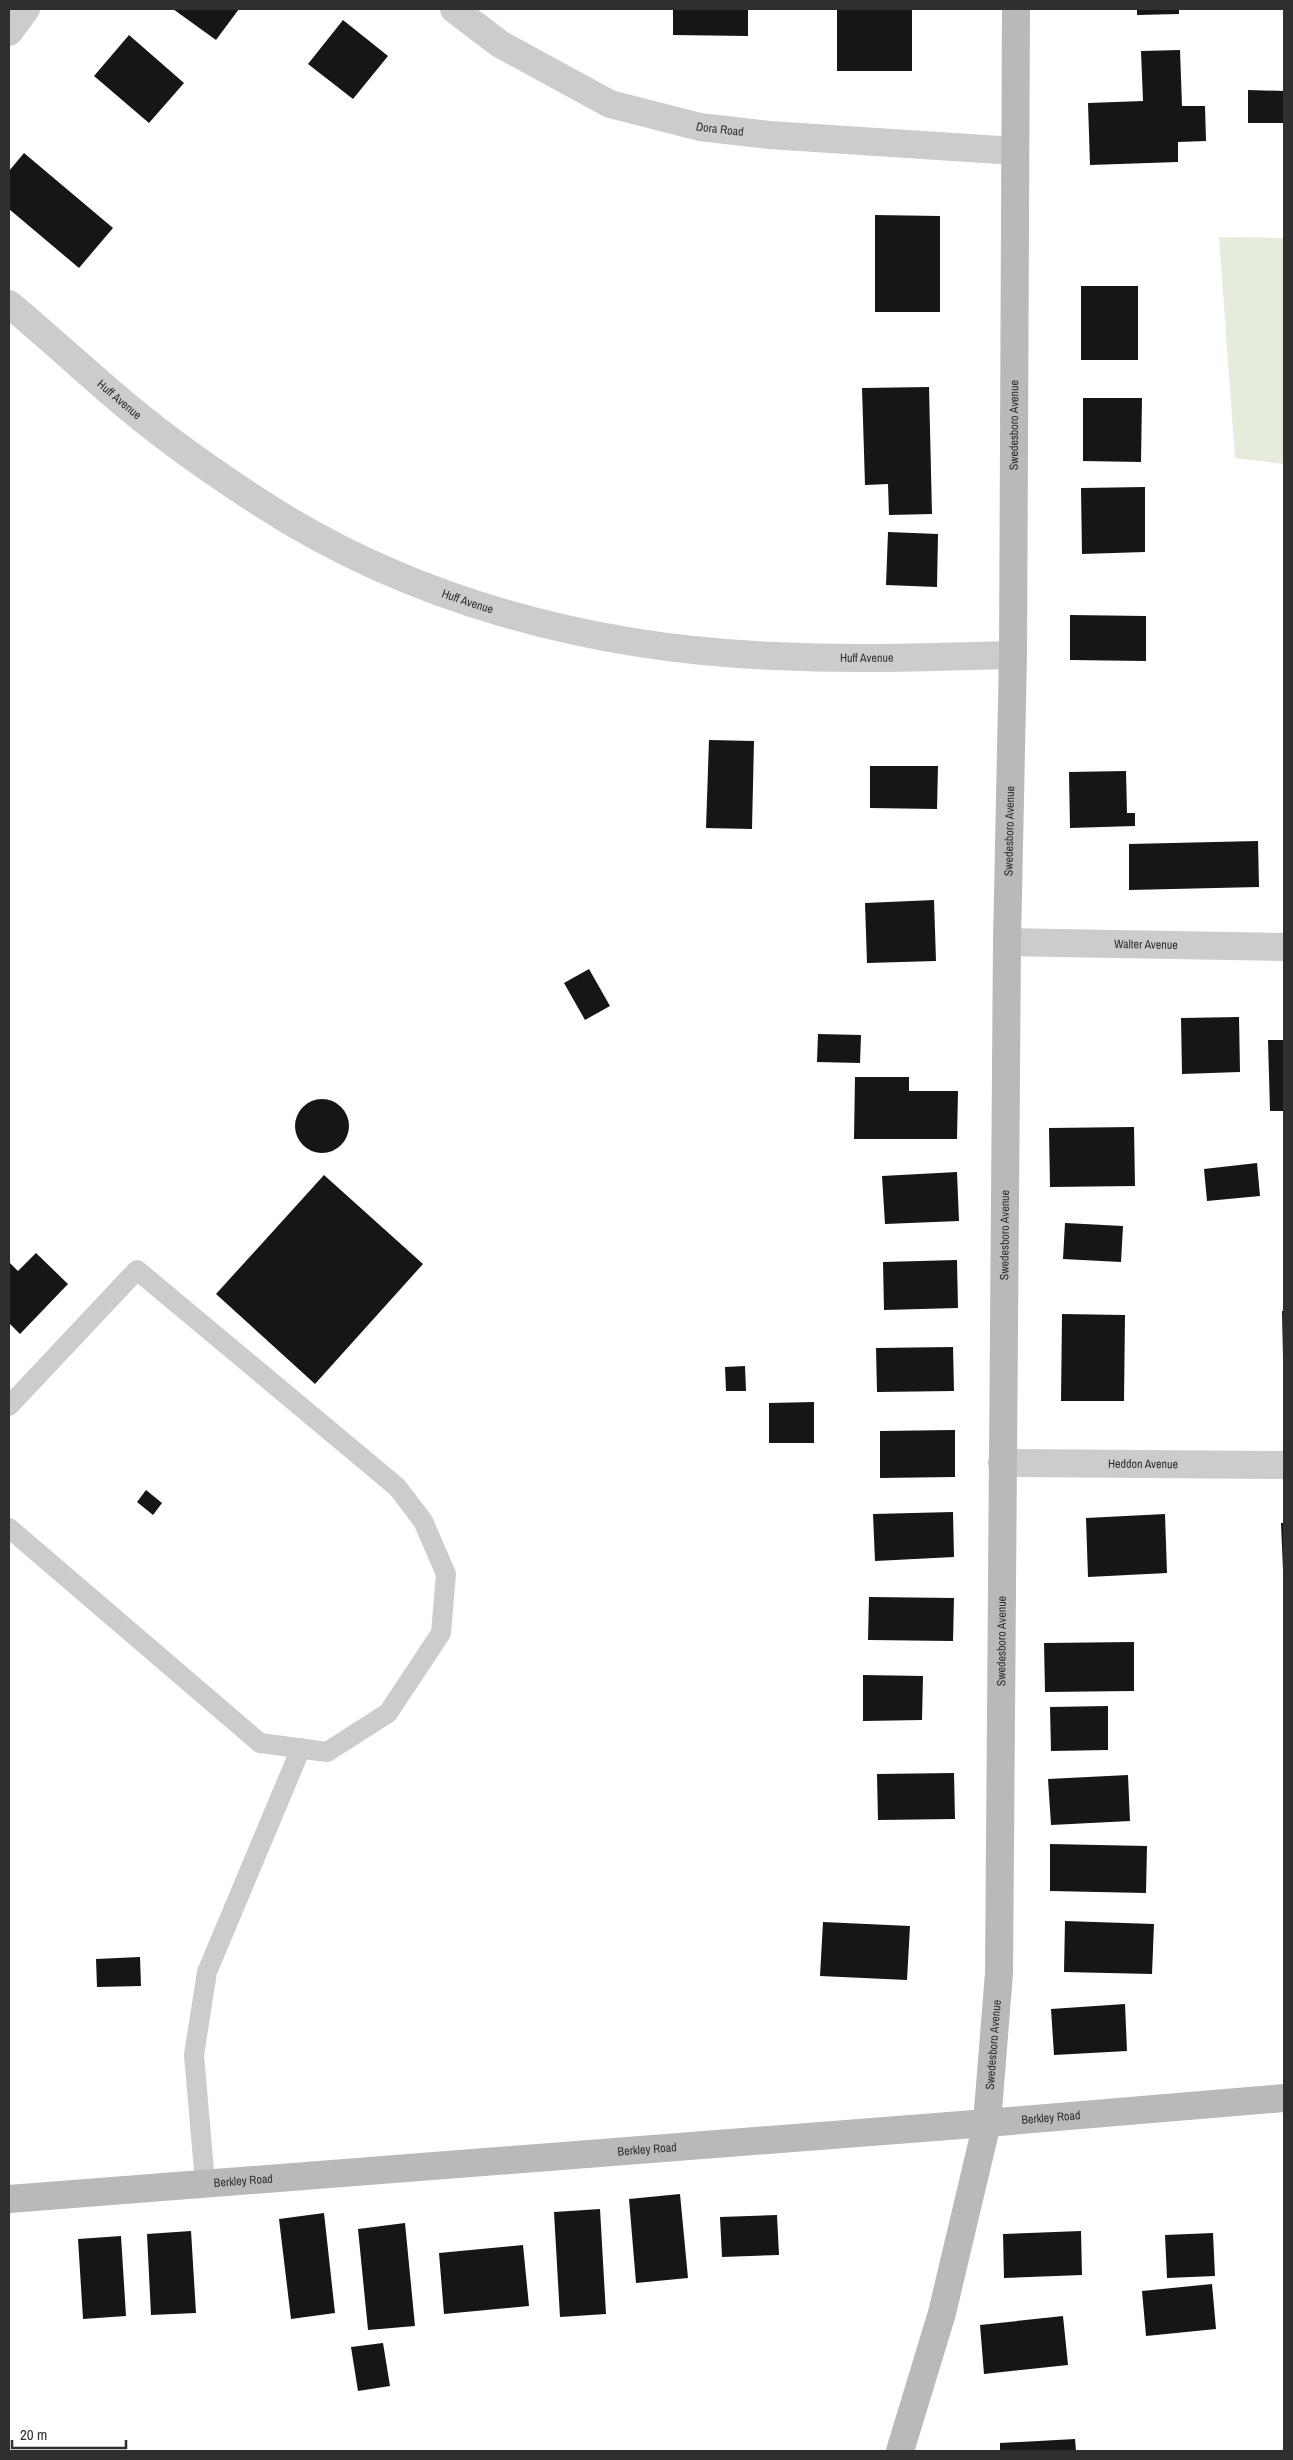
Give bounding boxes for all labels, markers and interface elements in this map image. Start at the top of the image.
street label: Dora Road [694,118,744,140]
street label: Huff Avenue [94,376,145,423]
street label: Swedesboro Avenue [1006,380,1022,470]
street label: Huff Avenue [440,585,495,617]
street label: Huff Avenue [840,650,893,666]
street label: Swedesboro Avenue [1000,786,1018,876]
street label: Walter Avenue [1114,936,1178,953]
street label: Swedesboro Avenue [996,1190,1013,1280]
street label: Heddon Avenue [1108,1456,1178,1472]
street label: Swedesboro Avenue [993,1596,1010,1686]
street label: Swedesboro Avenue [982,1999,1005,2090]
street label: Berkley Road [1021,2107,1081,2128]
street label: Berkley Road [617,2139,677,2160]
street label: Berkley Road [213,2171,273,2191]
scale bar [12,2418,126,2450]
text: 20 m [20,2424,47,2445]

